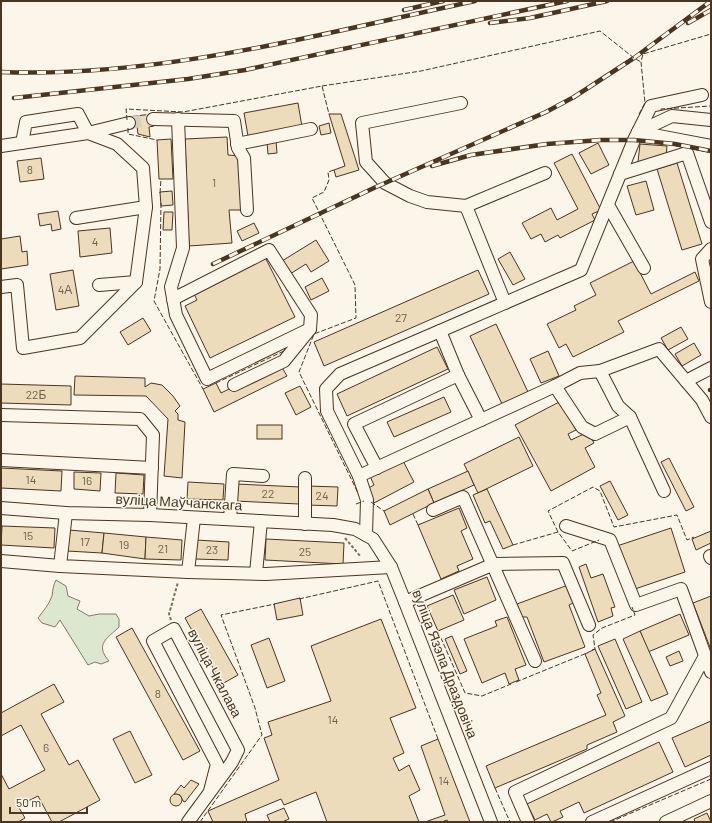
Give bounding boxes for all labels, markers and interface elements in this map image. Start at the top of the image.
house number: 8 [27,162,33,176]
house number: 1 [212,175,216,189]
house number: 4 [92,234,98,248]
house number: 4А [58,282,72,296]
house number: 27 [395,310,407,324]
house number: 22Б [26,387,46,401]
house number: 14 [26,472,36,486]
house number: 16 [82,473,92,487]
house number: 22 [262,486,274,500]
house number: 24 [315,488,329,502]
street label: вуліца Маўчанскага [115,490,243,513]
house number: 15 [23,528,33,542]
house number: 17 [80,534,90,548]
house number: 19 [119,537,129,551]
house number: 21 [158,541,168,555]
house number: 23 [206,542,218,556]
house number: 25 [299,544,311,558]
street label: вуліца Язэпа Драздовіча [409,587,482,741]
street label: вуліца Чкалава [185,625,246,720]
house number: 8 [155,686,161,700]
house number: 14 [328,712,338,726]
house number: 6 [43,740,49,754]
house number: 14 [439,773,449,787]
scale bar [10,789,87,815]
text: 50 m [16,795,41,809]

